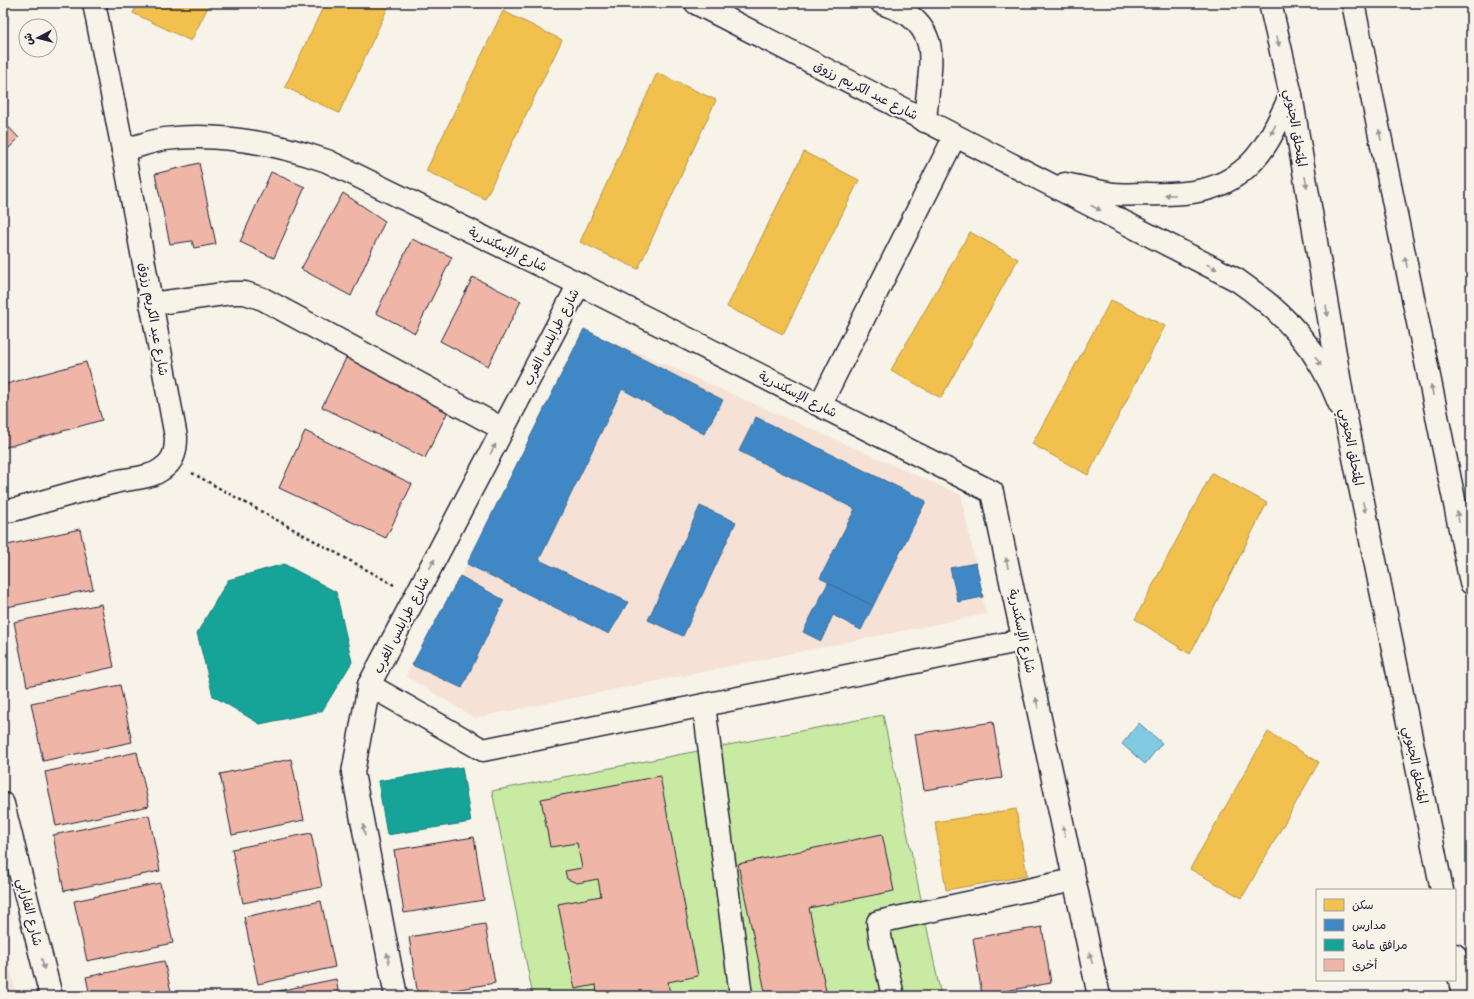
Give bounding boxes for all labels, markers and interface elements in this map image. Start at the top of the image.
north arrow [18,18,58,58]
text: ش [21,32,36,46]
one-way arrow [1276,35,1282,47]
street label: شارع عبد الكريم رزوق [810,57,921,125]
street label: المتحلق الجنوبي [1278,88,1310,169]
one-way arrow [1270,124,1276,136]
one-way arrow [1377,129,1383,141]
one-way arrow [1303,176,1309,189]
one-way arrow [1163,192,1176,198]
one-way arrow [1090,205,1102,211]
street label: شارع الإسكندرية [465,223,550,276]
one-way arrow [1402,256,1408,268]
street label: شارع عبد الكريم رزوق [134,261,171,377]
one-way arrow [1206,264,1217,270]
street label: شارع طرابلس الغرب [520,286,584,389]
one-way arrow [1325,304,1331,317]
one-way arrow [1315,355,1322,367]
street label: شارع الإسكندرية [755,368,840,422]
one-way arrow [1428,383,1434,396]
street label: المتحلق الجنوبي [1333,407,1367,488]
one-way arrow [489,443,496,455]
one-way arrow [1361,501,1367,513]
one-way arrow [1454,511,1460,523]
one-way arrow [1004,556,1010,569]
one-way arrow [429,558,436,570]
street label: شارع طرابلس الغرب [370,574,434,677]
street label: شارع الإسكندرية [1004,588,1038,675]
one-way arrow [1033,697,1039,710]
street label: المتحلق الجنوبي [1397,725,1432,806]
one-way arrow [360,824,366,836]
one-way arrow [1060,824,1066,837]
street label: شارع الفارابي [10,876,46,948]
legend [1316,889,1456,981]
text: سكن [1352,898,1374,912]
text: مدارس [1352,918,1386,932]
text: مرافق عامة [1352,938,1408,952]
one-way arrow [385,952,391,964]
one-way arrow [1087,952,1093,964]
one-way arrow [41,958,47,970]
text: أخرى [1352,958,1377,972]

